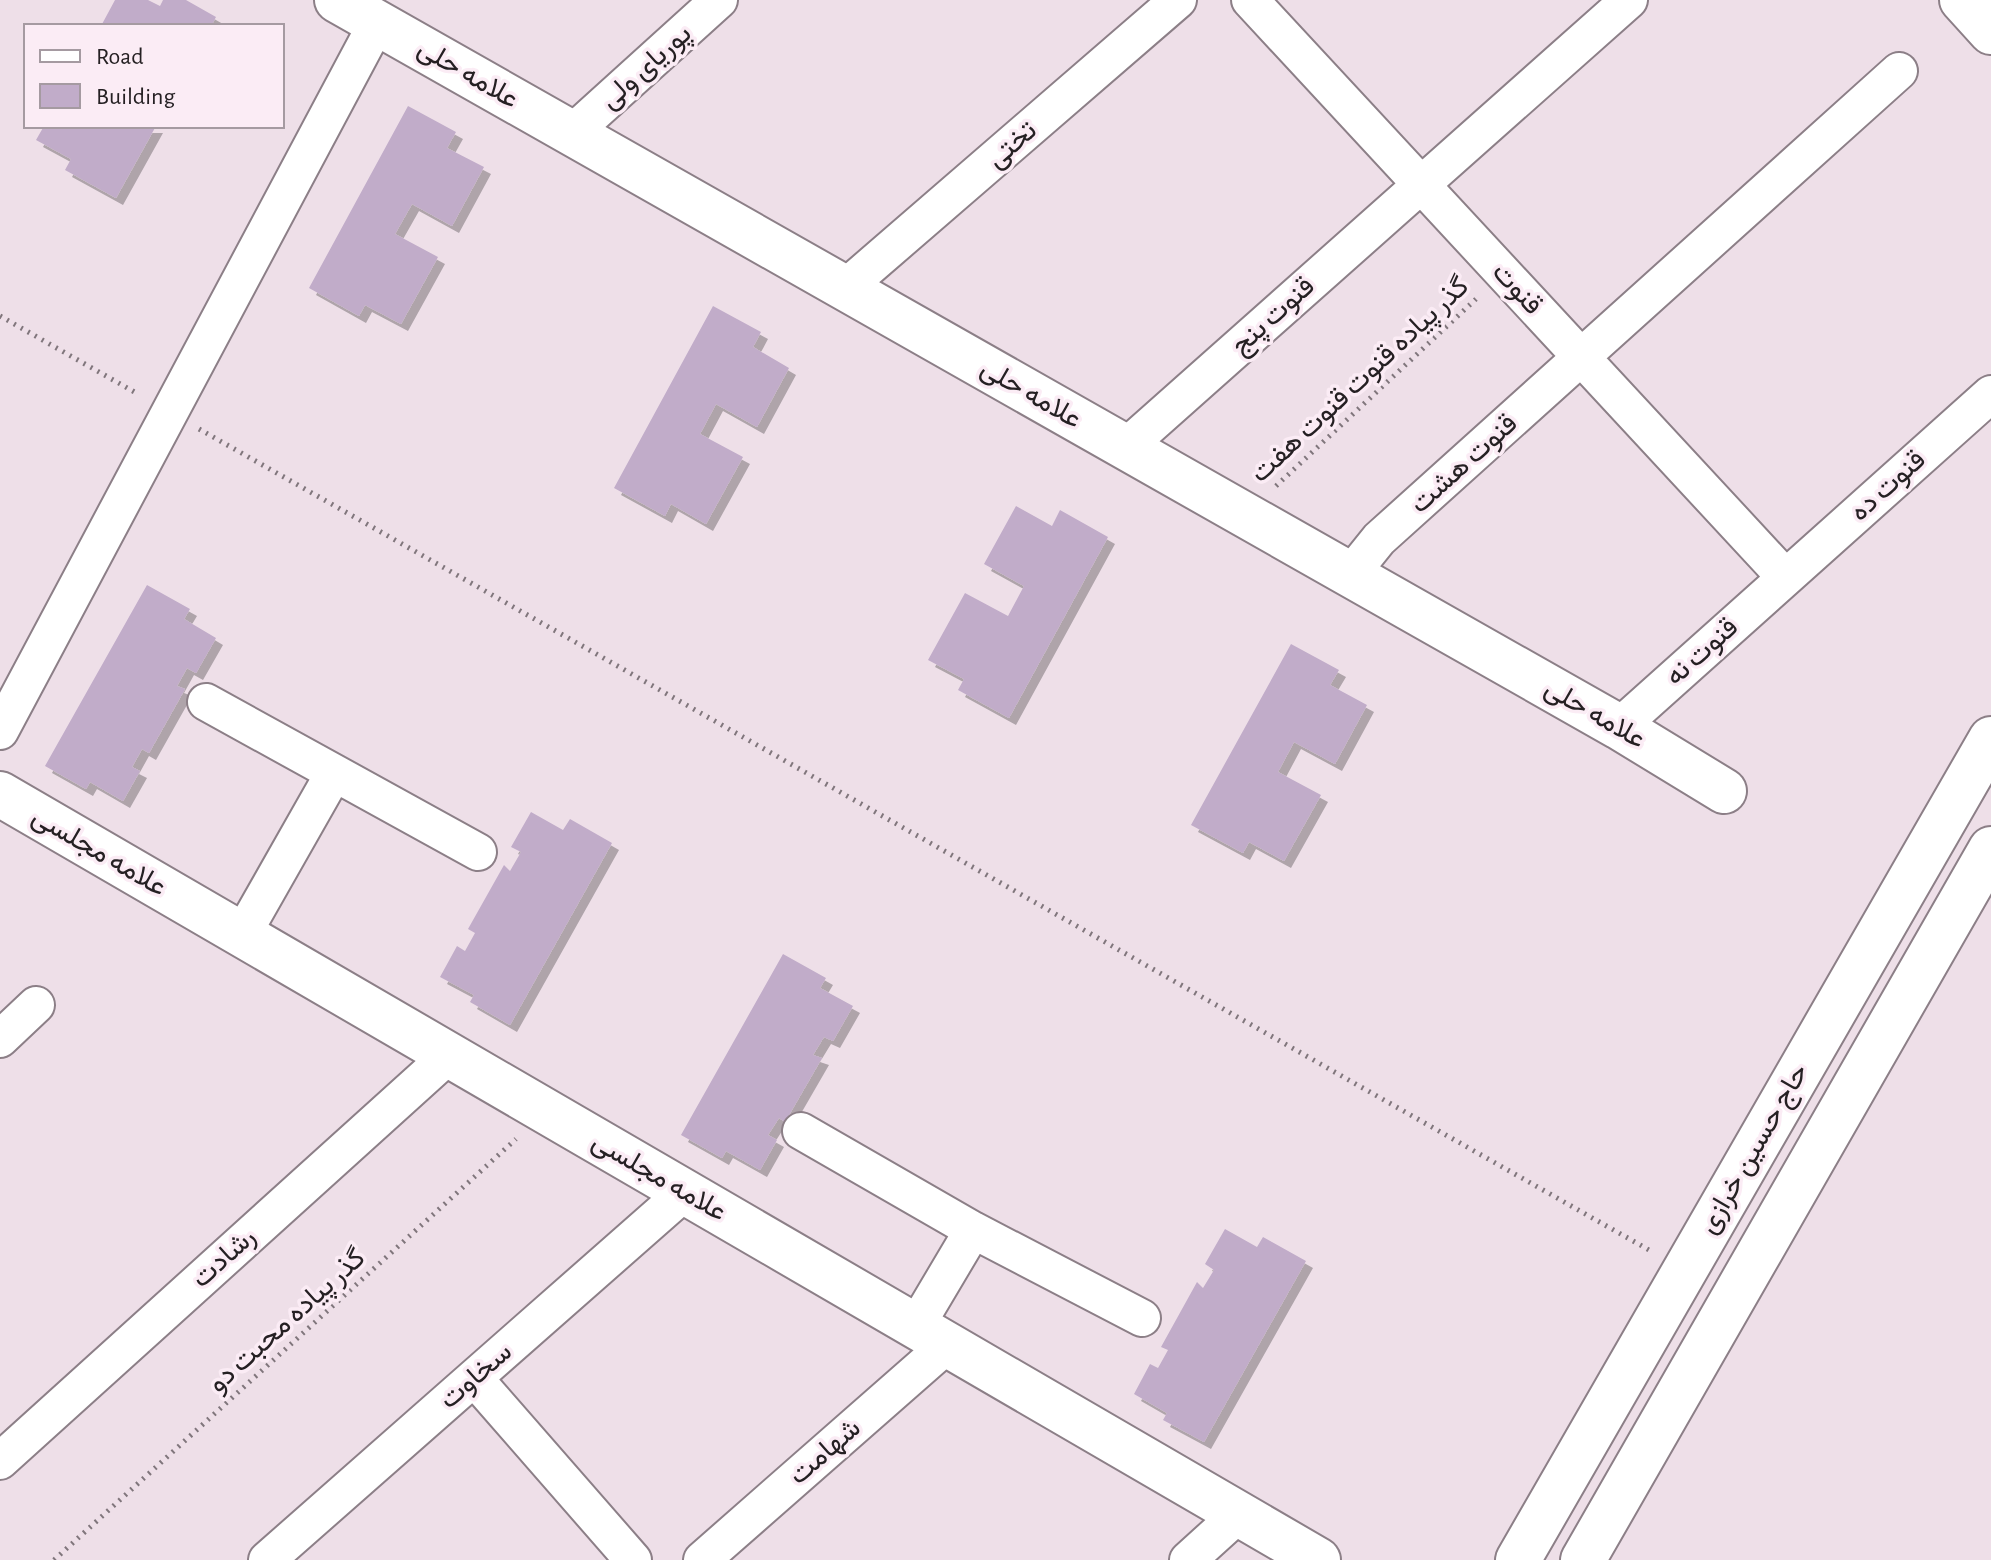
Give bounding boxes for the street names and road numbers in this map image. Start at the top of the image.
street label: پوریای ولی [595,19,699,117]
street label: علامه حلی [412,34,523,115]
street label: تختی [982,116,1043,175]
street label: قنوت [1485,258,1547,322]
street label: گذر پیاده قنوت قنوت هفت [1245,271,1476,490]
street label: قنوت پنج [1226,272,1323,363]
street label: علامه حلی [975,354,1086,435]
street label: قنوت هشت [1405,409,1524,520]
street label: قنوت ده [1845,445,1932,528]
street label: قنوت نه [1661,613,1745,693]
street label: علامه حلی [1539,674,1650,755]
street label: علامه مجلسی [26,802,171,903]
street label: حاج حسین خرازی [1694,1059,1817,1240]
street label: علامه مجلسی [586,1127,731,1228]
street label: رشادت [187,1223,262,1295]
street label: گذر پیاده محبت دو [203,1243,373,1401]
street label: سخاوت [435,1337,519,1416]
street label: شهامت [784,1414,867,1492]

